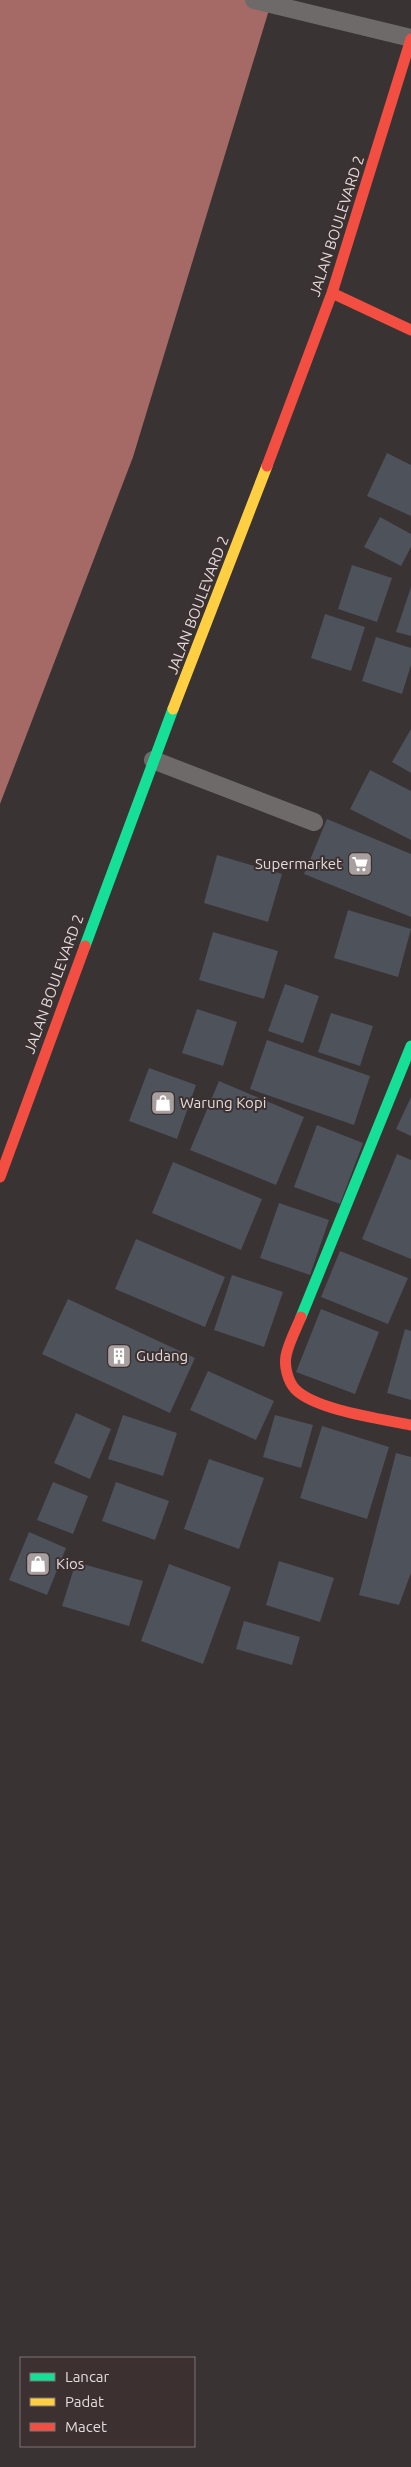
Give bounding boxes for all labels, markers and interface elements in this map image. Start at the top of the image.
street label: JALAN BOULEVARD 2 [306,153,367,298]
street label: JALAN BOULEVARD 2 [163,533,232,676]
supermarket icon: Supermarket [347,851,373,877]
place label: Supermarket [255,855,342,872]
street label: JALAN BOULEVARD 2 [20,912,87,1056]
shop icon: Warung Kopi [150,1090,176,1116]
place label: Warung Kopi [180,1094,266,1111]
building icon: Gudang [106,1343,132,1369]
place label: Gudang [136,1347,188,1364]
shop icon: Kios [25,1551,51,1577]
place label: Kios [56,1555,84,1572]
legend [20,2357,195,2447]
text: Lancar [65,2368,110,2385]
text: Padat [65,2393,104,2410]
text: Macet [65,2418,107,2435]

